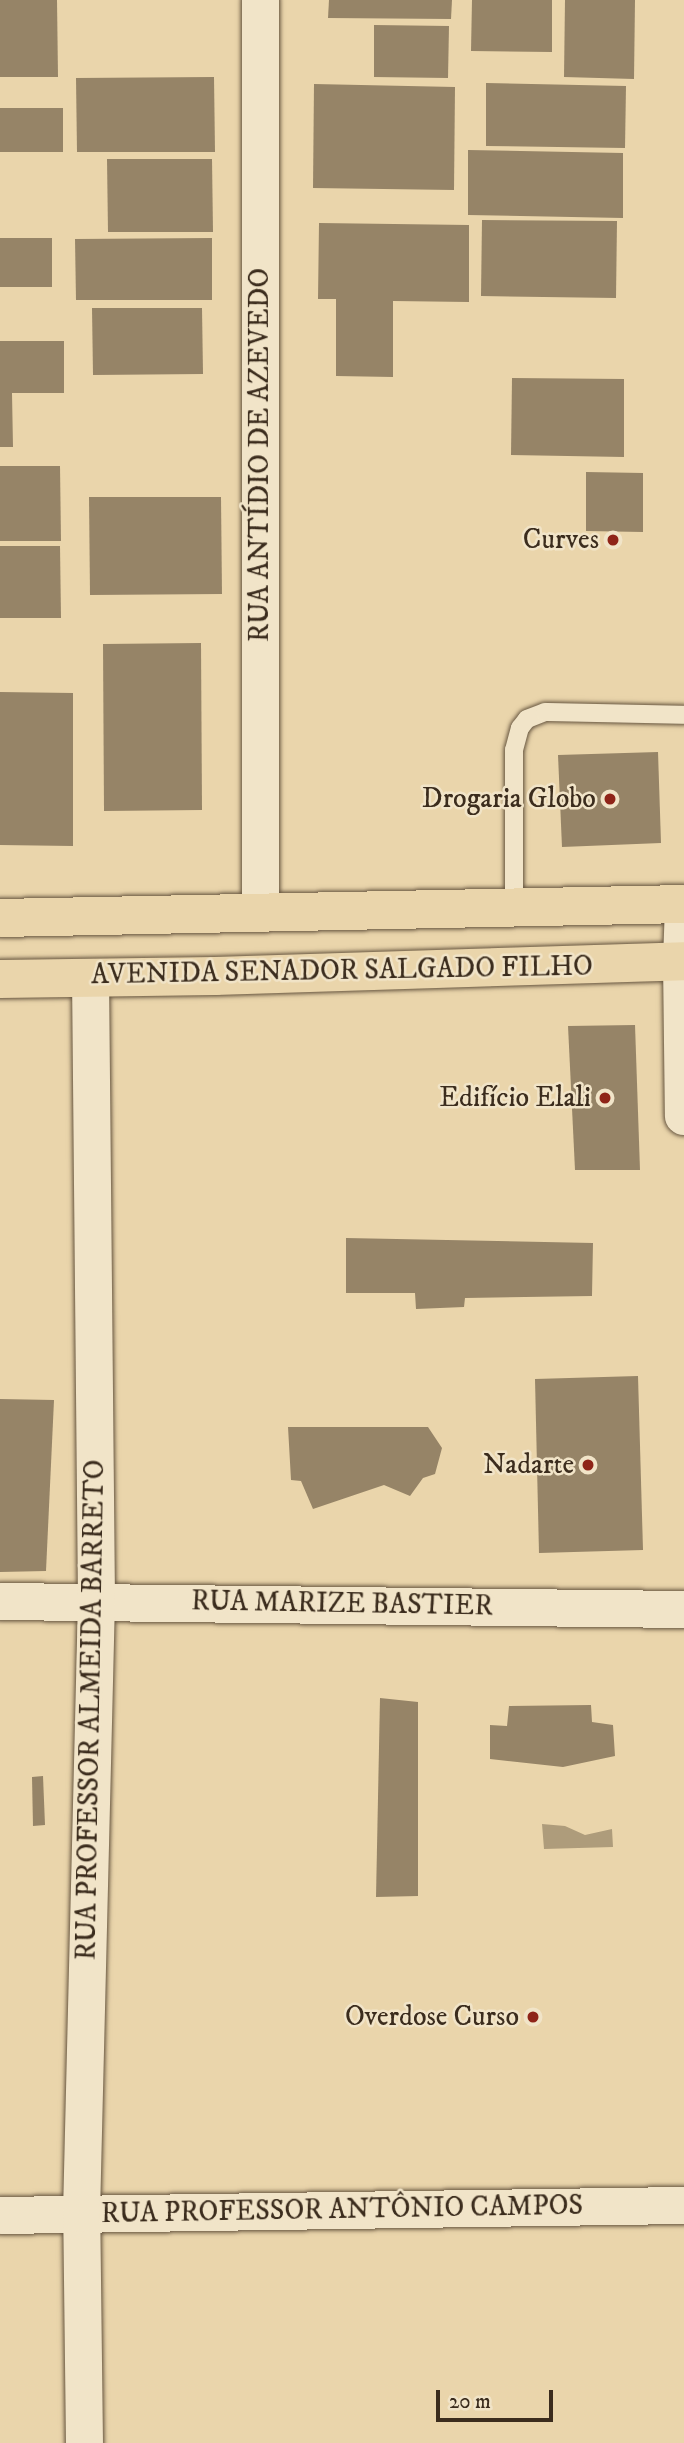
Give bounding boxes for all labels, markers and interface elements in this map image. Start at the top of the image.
street label: RUA ANTÍDIO DE AZEVEDO [243,268,277,642]
place label: Curves [523,523,599,557]
marker: Curves [605,532,621,548]
place label: Drogaria Globo [422,782,596,816]
marker: Drogaria Globo [602,791,618,807]
street label: AVENIDA SENADOR SALGADO FILHO [91,950,593,992]
place label: Edifício Elali [439,1081,591,1115]
marker: Edifício Elali [597,1090,613,1106]
place label: Nadarte [483,1448,574,1482]
marker: Nadarte [580,1457,596,1473]
street label: RUA PROFESSOR ALMEIDA BARRETO [70,1459,112,1961]
street label: RUA MARIZE BASTIER [191,1585,493,1623]
place label: Overdose Curso [345,2000,519,2034]
marker: Overdose Curso [525,2009,541,2025]
street label: RUA PROFESSOR ANTÔNIO CAMPOS [101,2189,583,2231]
scale bar [439,2376,556,2420]
text: 20 m [449,2389,491,2415]

